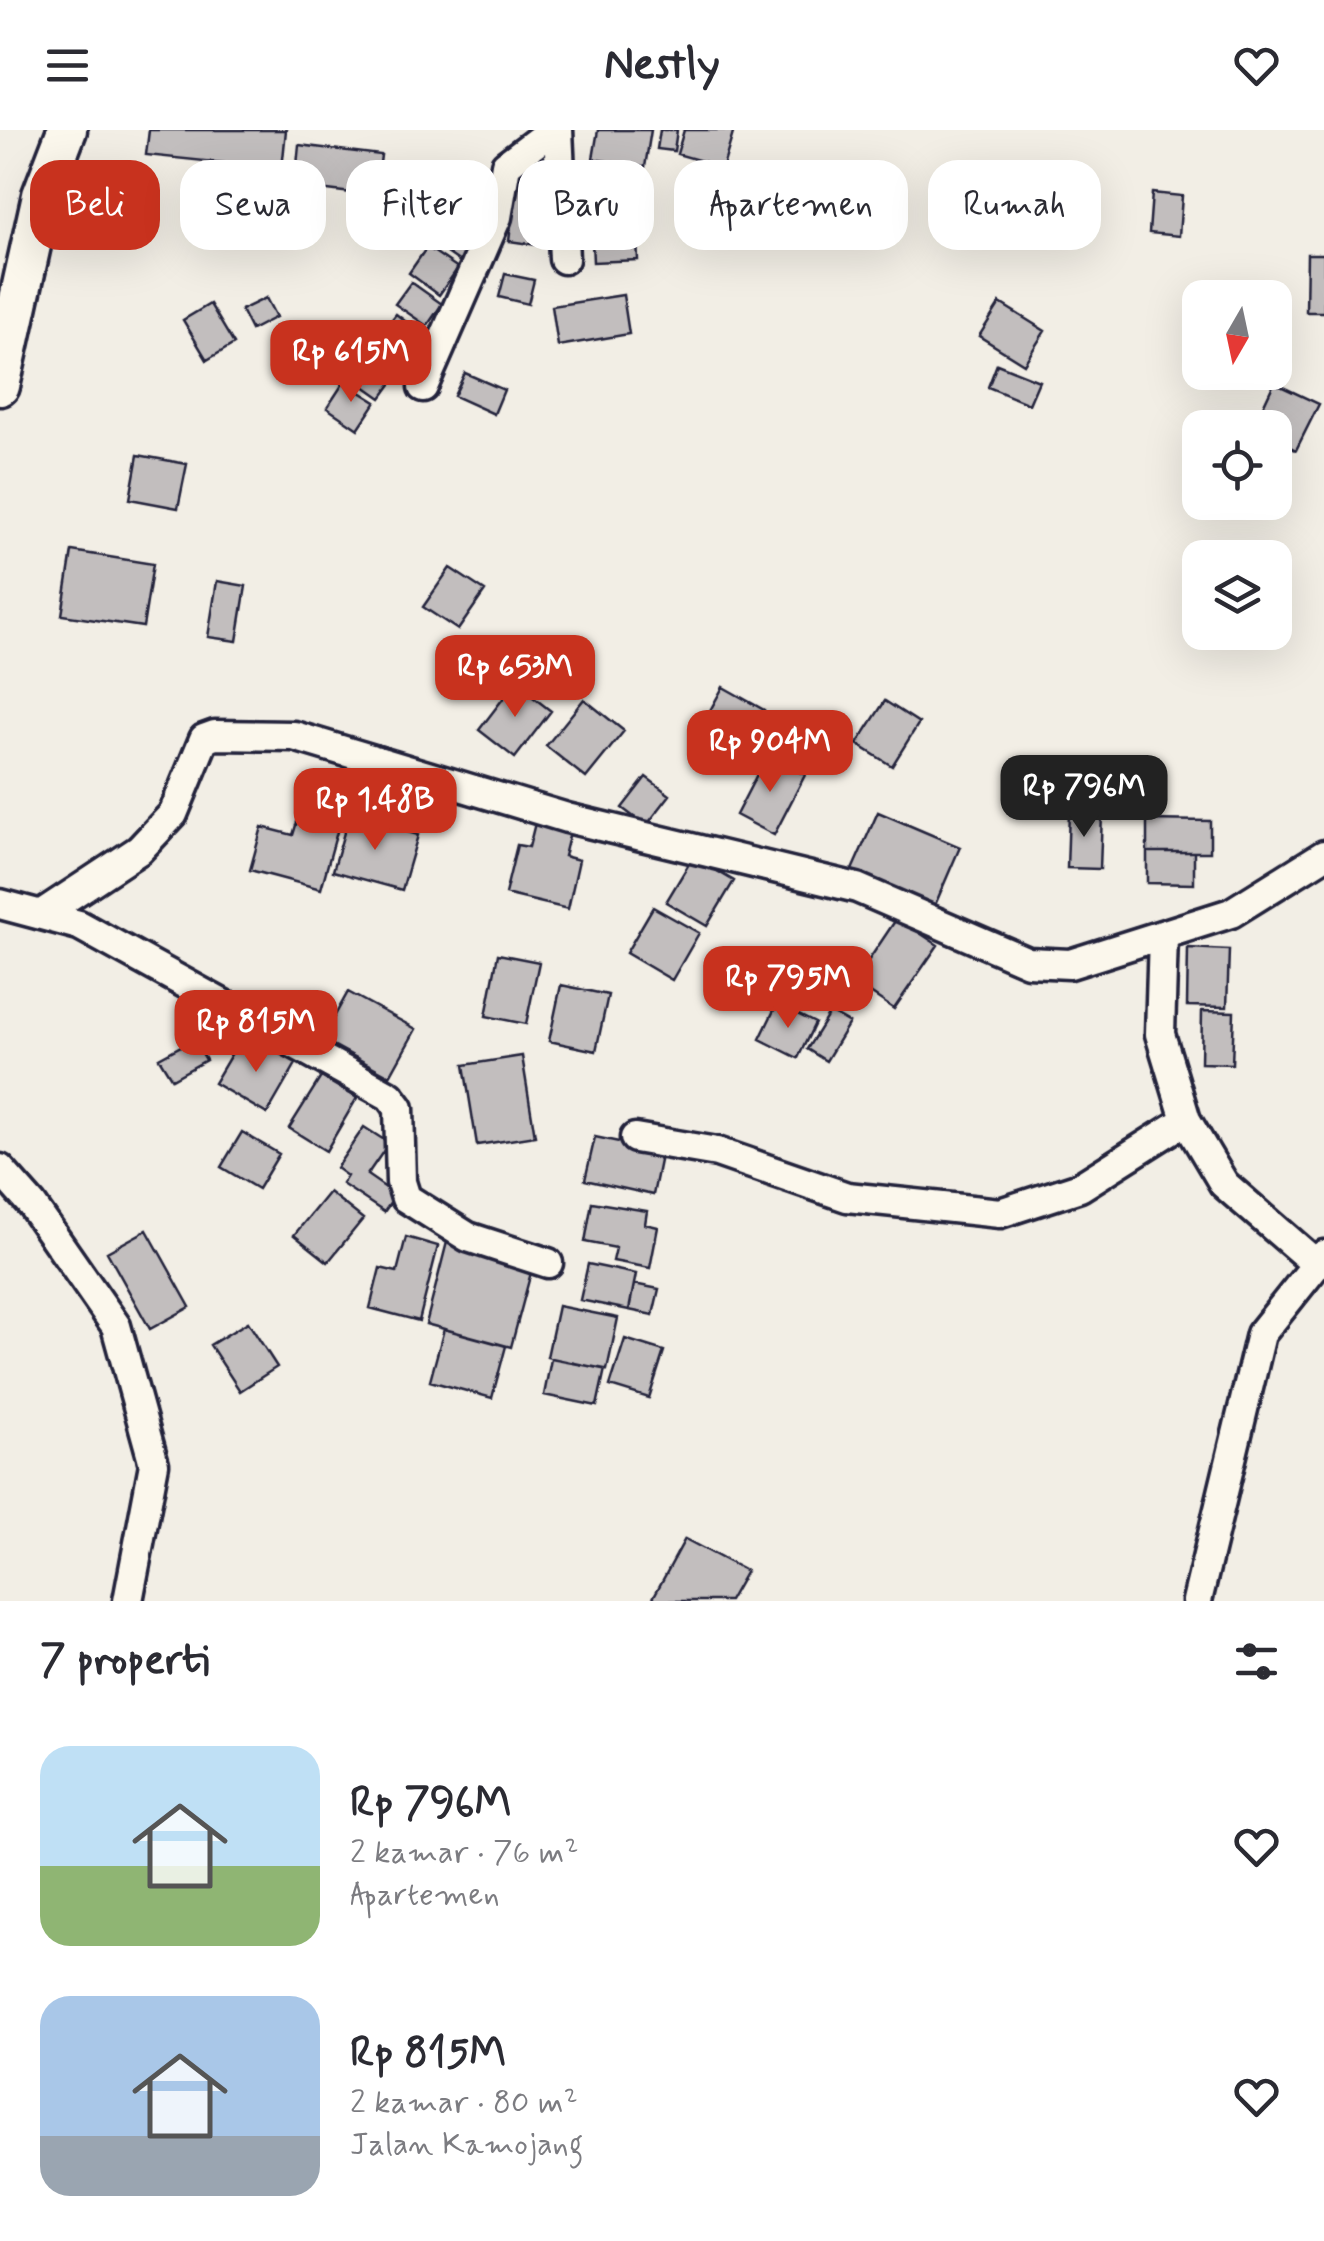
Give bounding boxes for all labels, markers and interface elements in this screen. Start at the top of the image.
text: Nestly [604,36,720,95]
icon: menu [40,38,95,93]
icon: heart [1229,38,1284,93]
chip: Beli [30,160,160,250]
chip: Sewa [180,160,326,250]
chip: Filter [346,160,498,250]
chip: Baru [518,160,654,250]
chip: Apartemen [674,160,908,250]
chip: Rumah [928,160,1101,250]
north arrow [1182,280,1292,390]
map controls [1182,280,1292,650]
pin: Rp 615M [259,320,443,405]
text: Rp 615M [292,331,410,373]
button: locate [1182,410,1292,520]
button: layers [1182,540,1292,650]
pin: Rp 653M [423,635,607,720]
text: Rp 653M [457,646,573,688]
pin: Rp 904M [678,710,862,795]
text: Rp 904M [709,721,831,763]
pin: Rp 796M [992,755,1176,840]
text: Rp 796M [1023,766,1145,808]
pin: Rp 1.48B [272,768,478,853]
text: Rp 1.48B [316,779,434,821]
pin: Rp 795M [696,946,880,1031]
text: Rp 795M [725,957,851,999]
pin: Rp 815M [164,990,348,1075]
text: Rp 815M [197,1001,315,1043]
text: 7 properti [40,1634,209,1689]
icon: filters [1229,1634,1284,1689]
text: Rp 796M [350,1777,511,1832]
icon: home [120,1786,240,1906]
icon: heart [1229,1819,1284,1874]
text: 2 kamar · 76 m² [350,1832,578,1874]
text: Apartemen [350,1874,500,1916]
text: Rp 815M [350,2027,506,2082]
icon: home [120,2036,240,2156]
icon: heart [1229,2069,1284,2124]
text: 2 kamar · 80 m² [350,2082,578,2124]
text: Jalan Kamojang [350,2124,584,2166]

